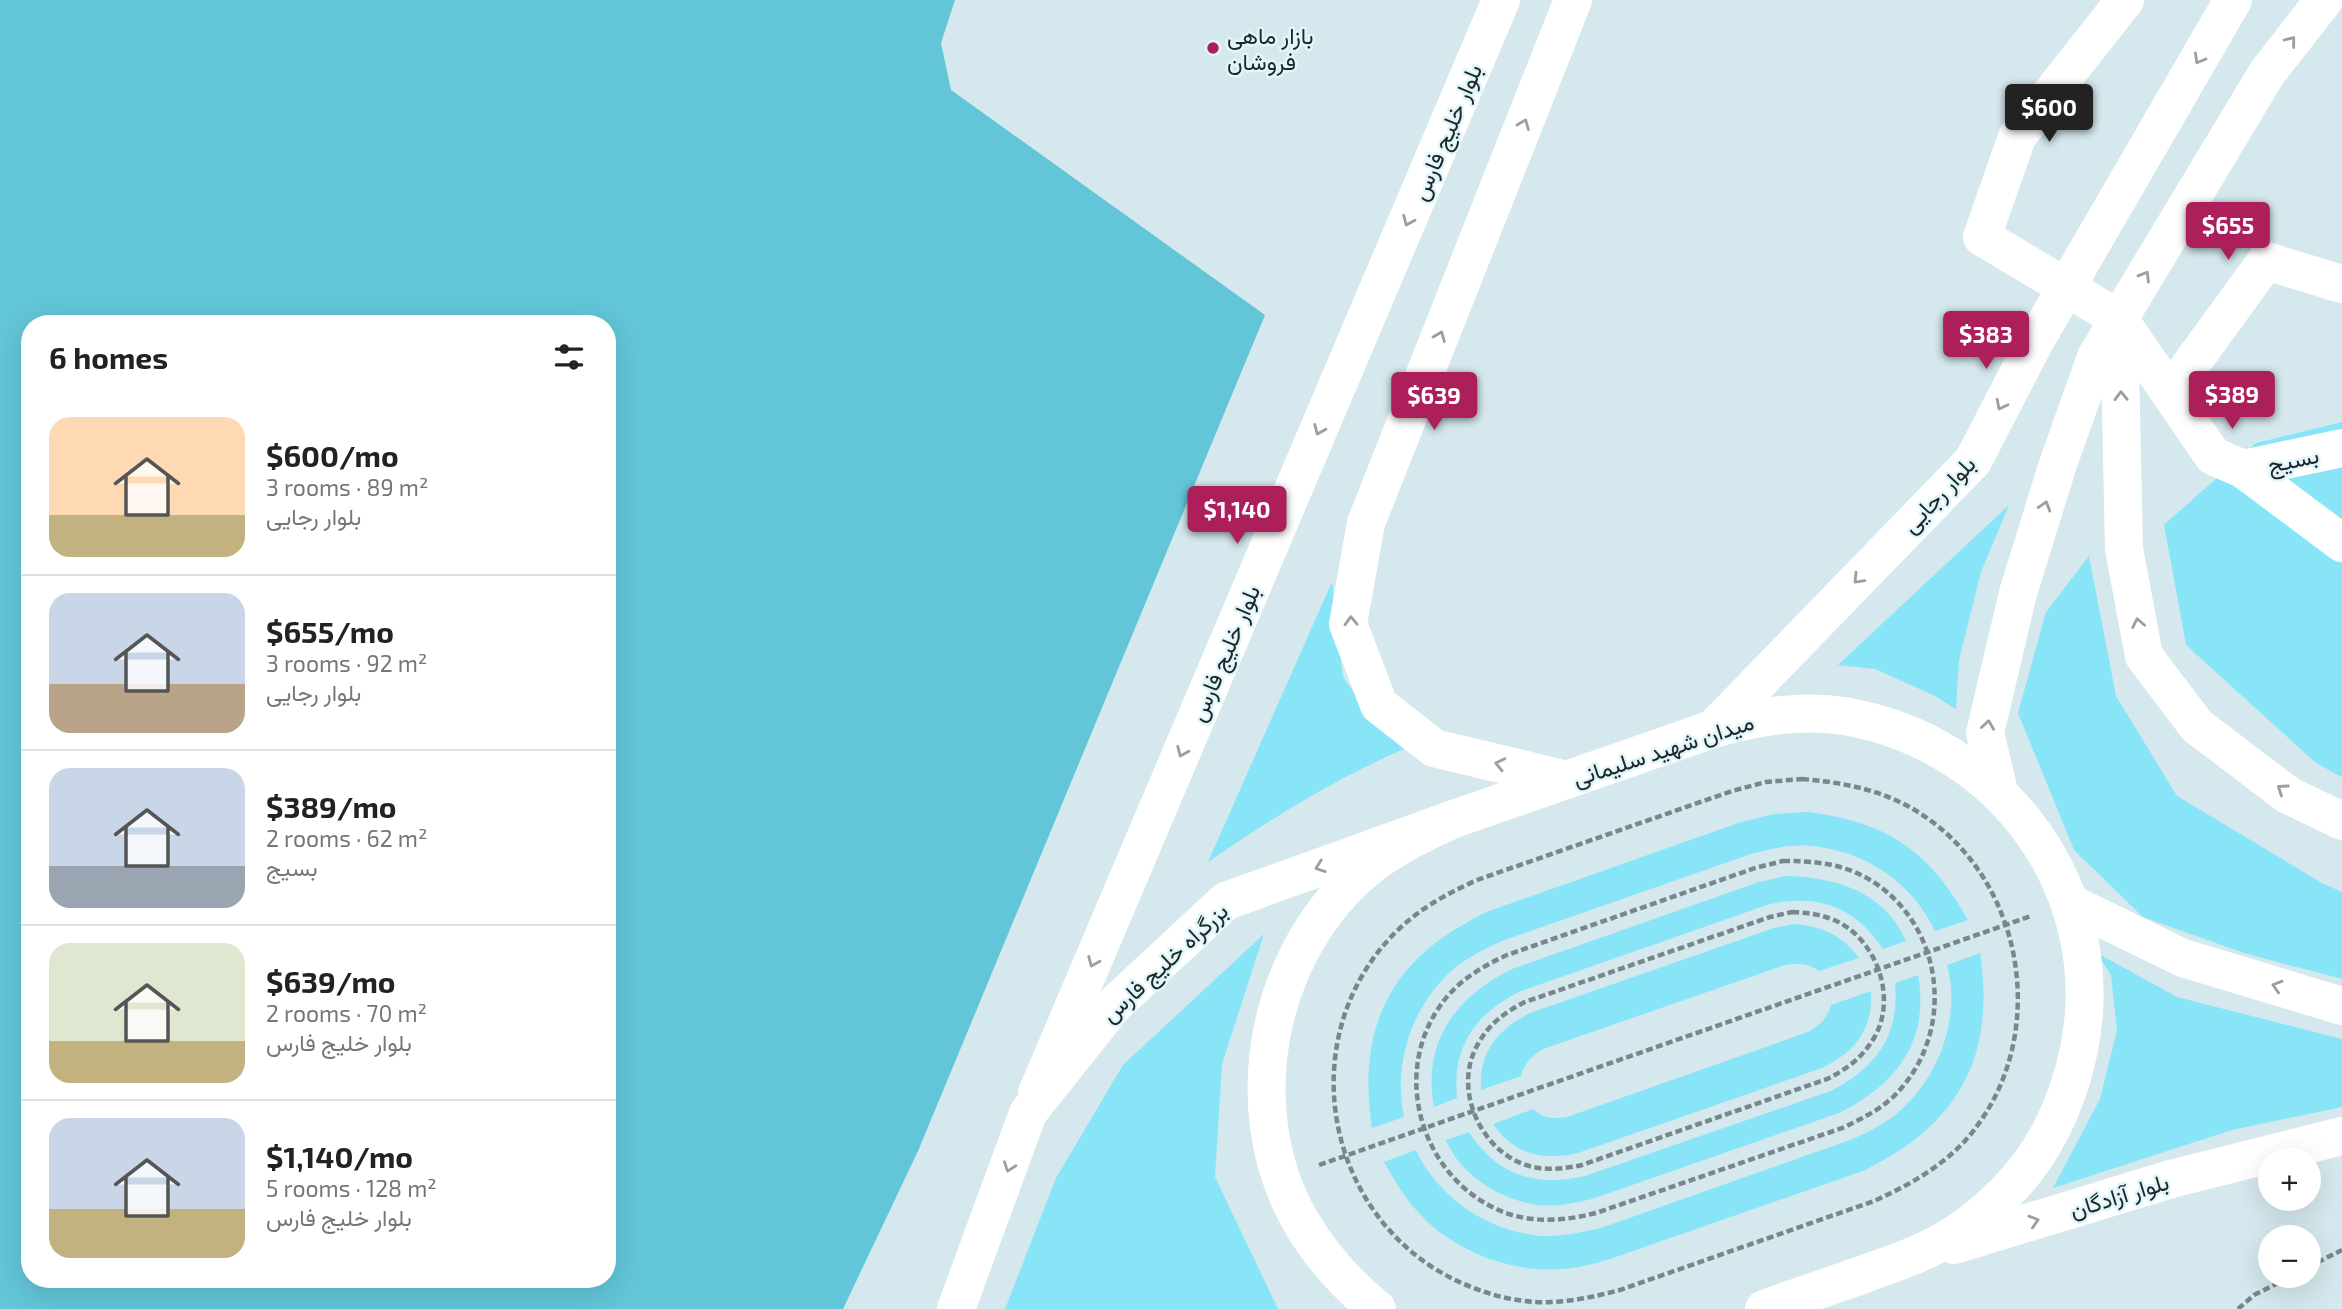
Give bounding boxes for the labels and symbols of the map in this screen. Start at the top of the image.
place label: بازار ماهی فروشان [1227,21,1314,77]
one-way arrow [2283,37,2296,49]
marker: بازار ماهی فروشان [1205,40,1221,56]
one-way arrow [2194,51,2207,64]
street label: بلوار خلیج فارس [1405,59,1490,206]
pin: $600 [2008,85,2090,144]
one-way arrow [1515,119,1529,131]
pin: $655 [2187,202,2269,262]
one-way arrow [1402,214,1416,226]
one-way arrow [2137,270,2150,283]
pin: $383 [1945,312,2027,371]
one-way arrow [1431,331,1445,343]
pin: $639 [1393,372,1475,432]
pin: $389 [2191,372,2273,431]
one-way arrow [2113,391,2129,401]
one-way arrow [1996,398,2010,410]
one-way arrow [1313,423,1327,435]
street label: بسیج [2265,440,2322,481]
street label: بلوار رجایی [1895,450,1982,540]
pin: $1,140 [1180,486,1294,546]
one-way arrow [2037,500,2052,512]
one-way arrow [1853,571,1866,584]
street label: بلوار خلیج فارس [1183,580,1268,727]
one-way arrow [1344,615,1359,626]
one-way arrow [2131,617,2146,629]
street label: میدان شهید سلیمانی [1569,707,1758,793]
one-way arrow [1980,719,1995,731]
one-way arrow [1176,745,1190,758]
one-way arrow [1494,758,1506,772]
one-way arrow [2277,785,2290,797]
one-way arrow [1315,859,1327,873]
street label: بزرگراه خلیج فارس [1095,896,1235,1030]
one-way arrow [1087,954,1101,967]
one-way arrow [2271,980,2283,995]
one-way arrow [1003,1160,1017,1172]
street label: بلوار آزادگان [2066,1167,2173,1225]
one-way arrow [2027,1215,2039,1229]

